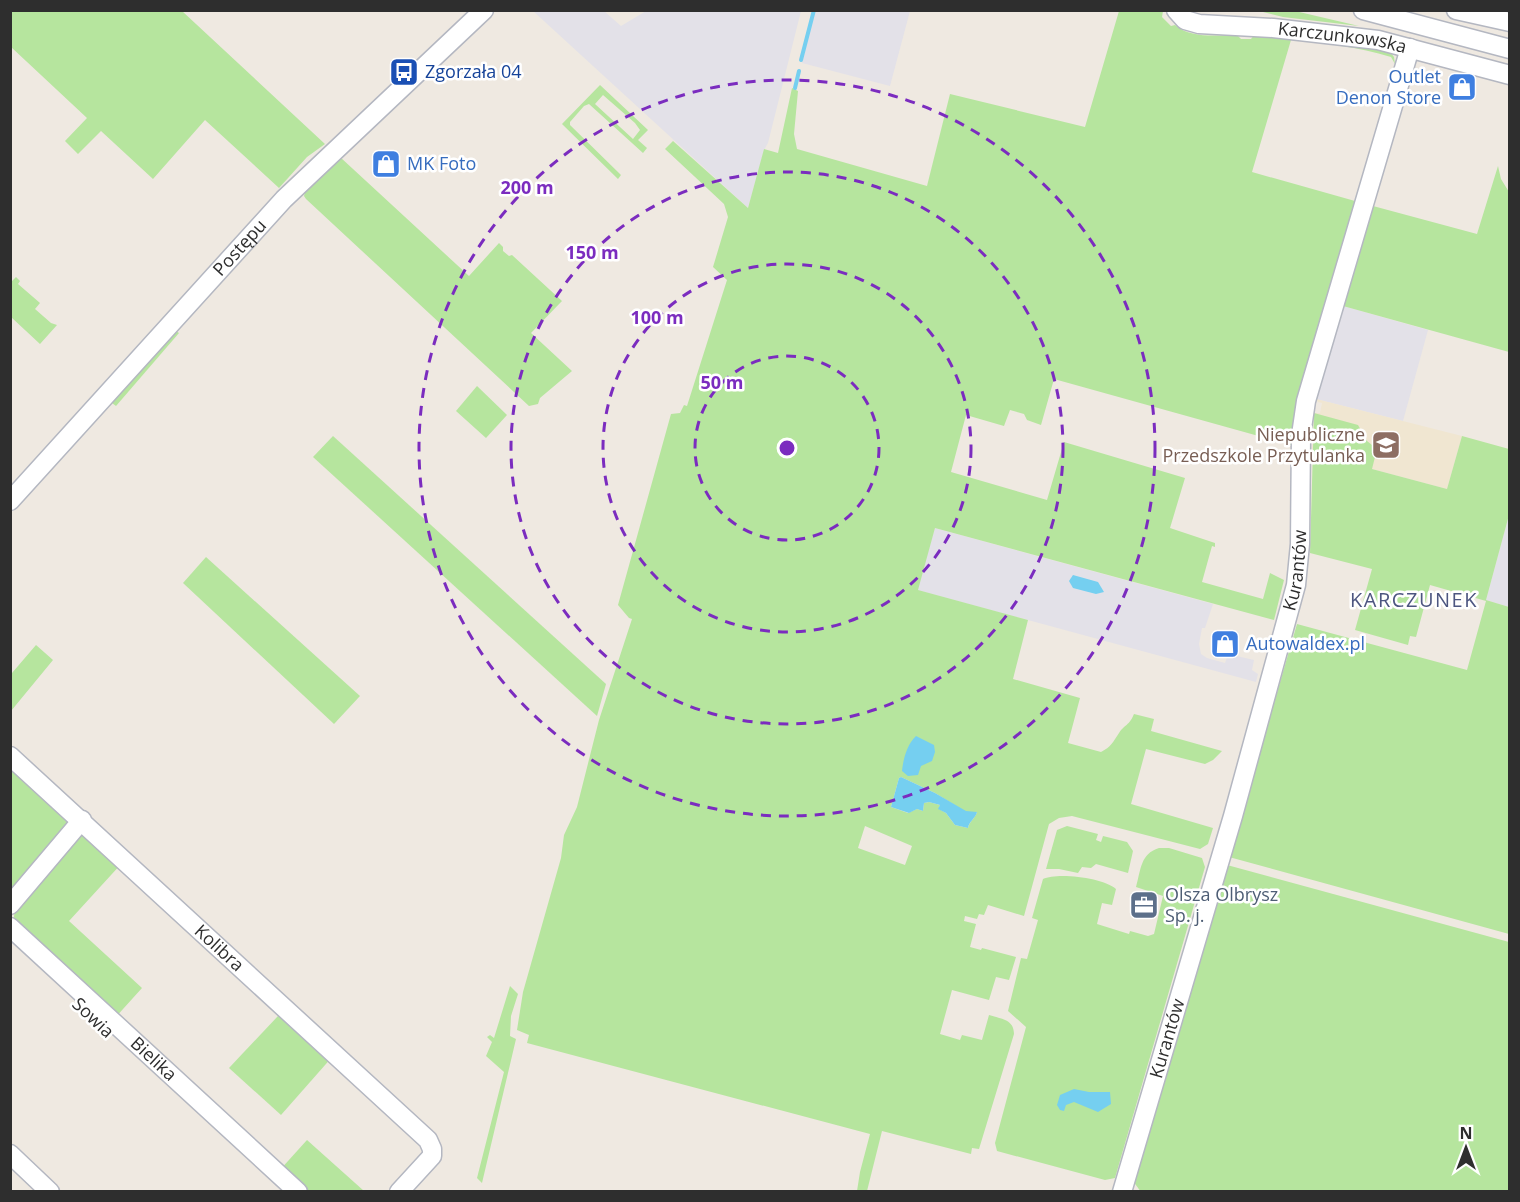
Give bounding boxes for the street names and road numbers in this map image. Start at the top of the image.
street label: Karczunkowska [1277,16,1409,58]
street label: Postępu [207,213,271,281]
street label: Kurantów [1277,530,1311,613]
street label: Kolibra [190,918,250,976]
street label: Sowia [68,992,120,1043]
street label: Kurantów [1143,996,1189,1081]
street label: Bielika [126,1031,182,1086]

